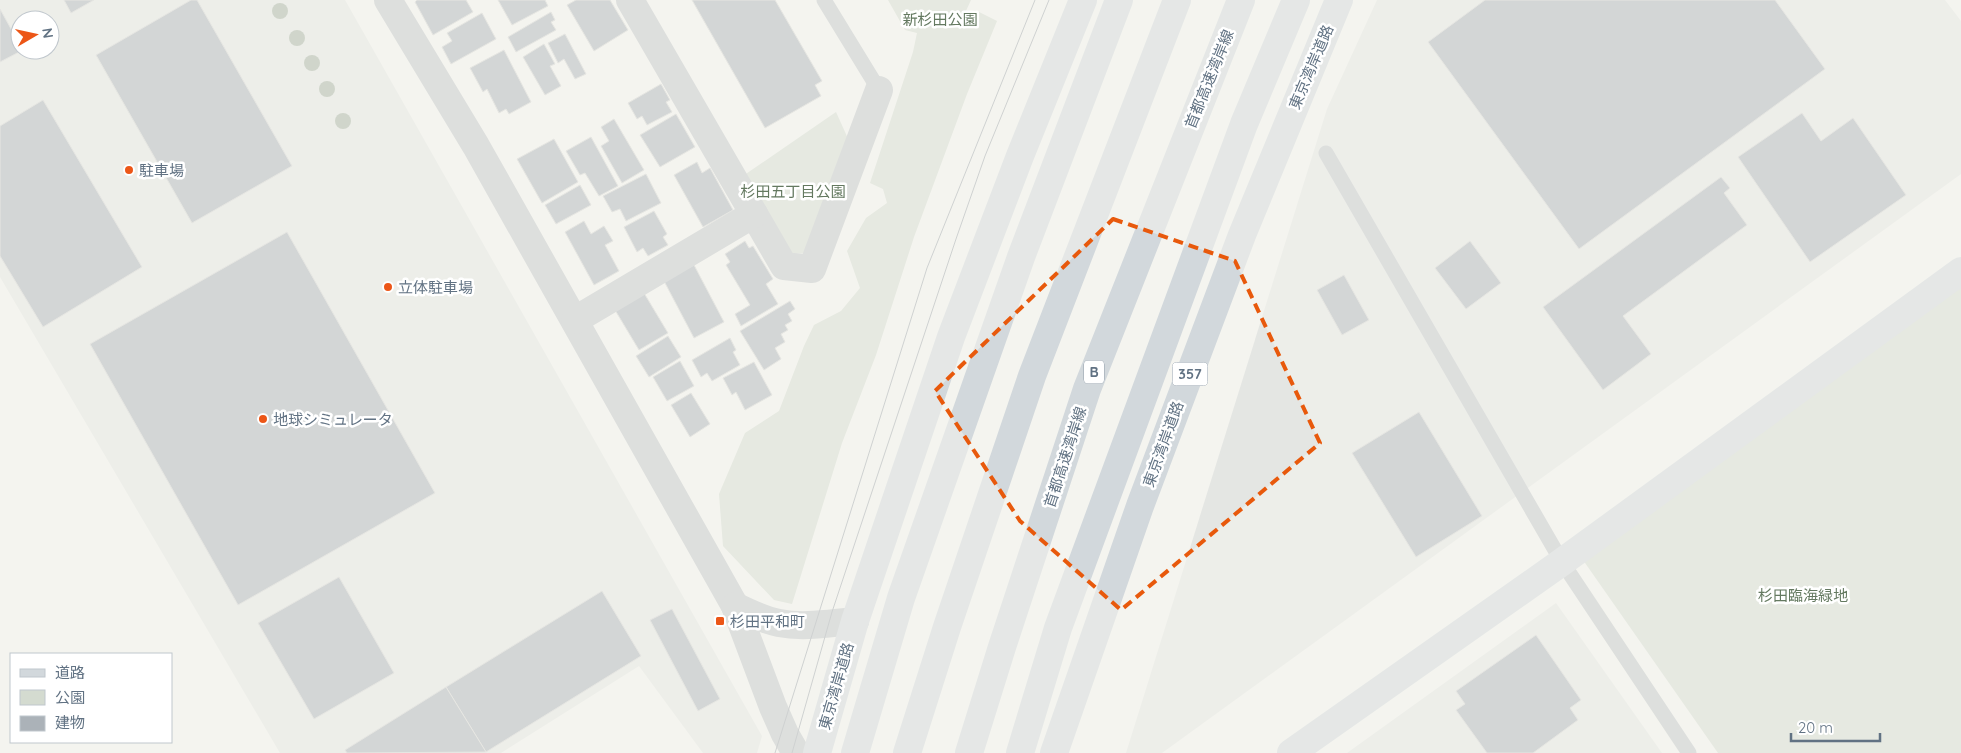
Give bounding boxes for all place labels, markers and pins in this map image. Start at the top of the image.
place label: 駐車場 [139,161,184,180]
marker: 駐車場 [123,164,135,176]
place label: 立体駐車場 [398,278,473,297]
marker: 立体駐車場 [382,281,394,293]
place label: 地球シミュレータ [273,410,393,429]
marker: 地球シミュレータ [257,413,269,425]
place label: 杉田平和町 [730,612,805,631]
marker: 杉田平和町 [714,615,726,627]

